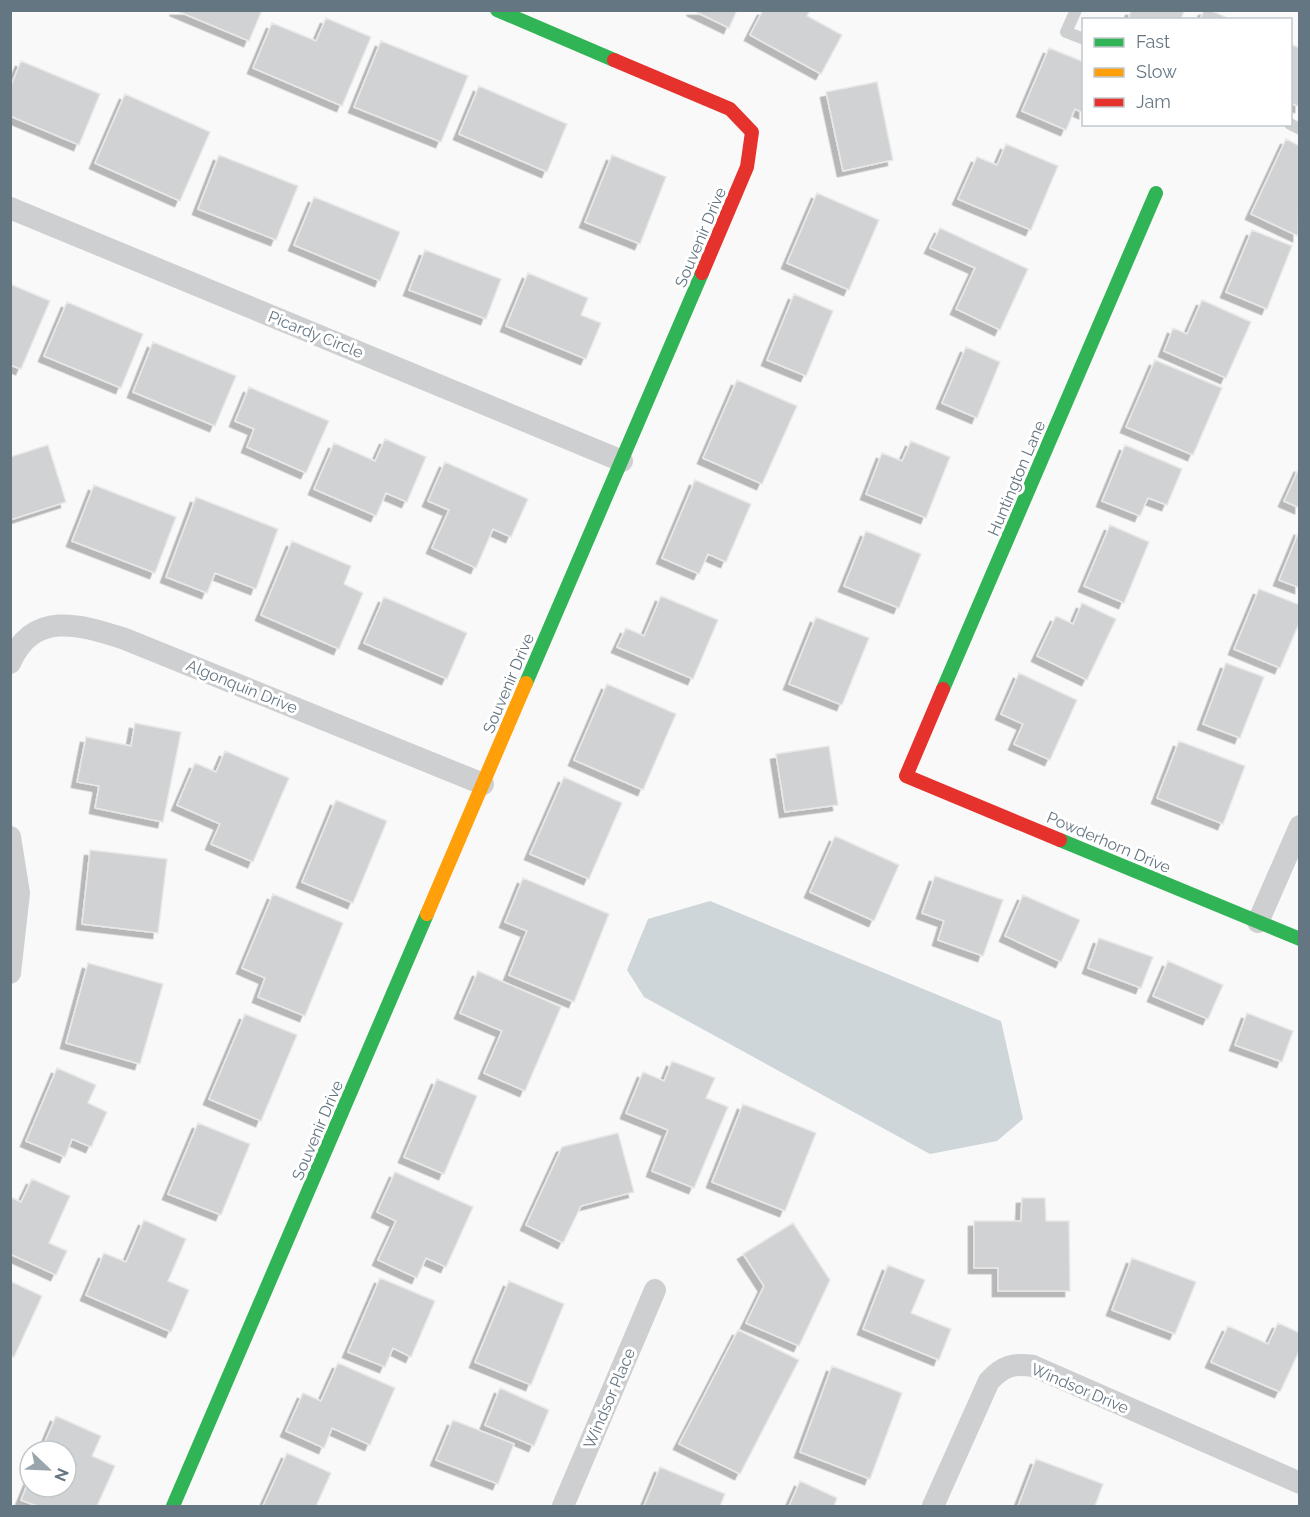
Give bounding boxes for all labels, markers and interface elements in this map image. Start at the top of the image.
legend [1082,18,1292,126]
text: Fast [1136,31,1170,52]
text: Slow [1136,61,1177,82]
text: Jam [1136,91,1171,112]
street label: Souvenir Drive [671,184,730,290]
street label: Picardy Circle [265,307,366,362]
street label: Huntington Lane [984,418,1049,539]
street label: Souvenir Drive [479,630,538,736]
street label: Algonquin Drive [183,655,300,717]
street label: Powderhorn Drive [1044,808,1174,877]
street label: Souvenir Drive [288,1077,347,1183]
street label: Windsor Place [580,1345,639,1451]
street label: Windsor Drive [1028,1359,1132,1418]
north arrow [18,1439,78,1499]
text: N [50,1465,72,1484]

